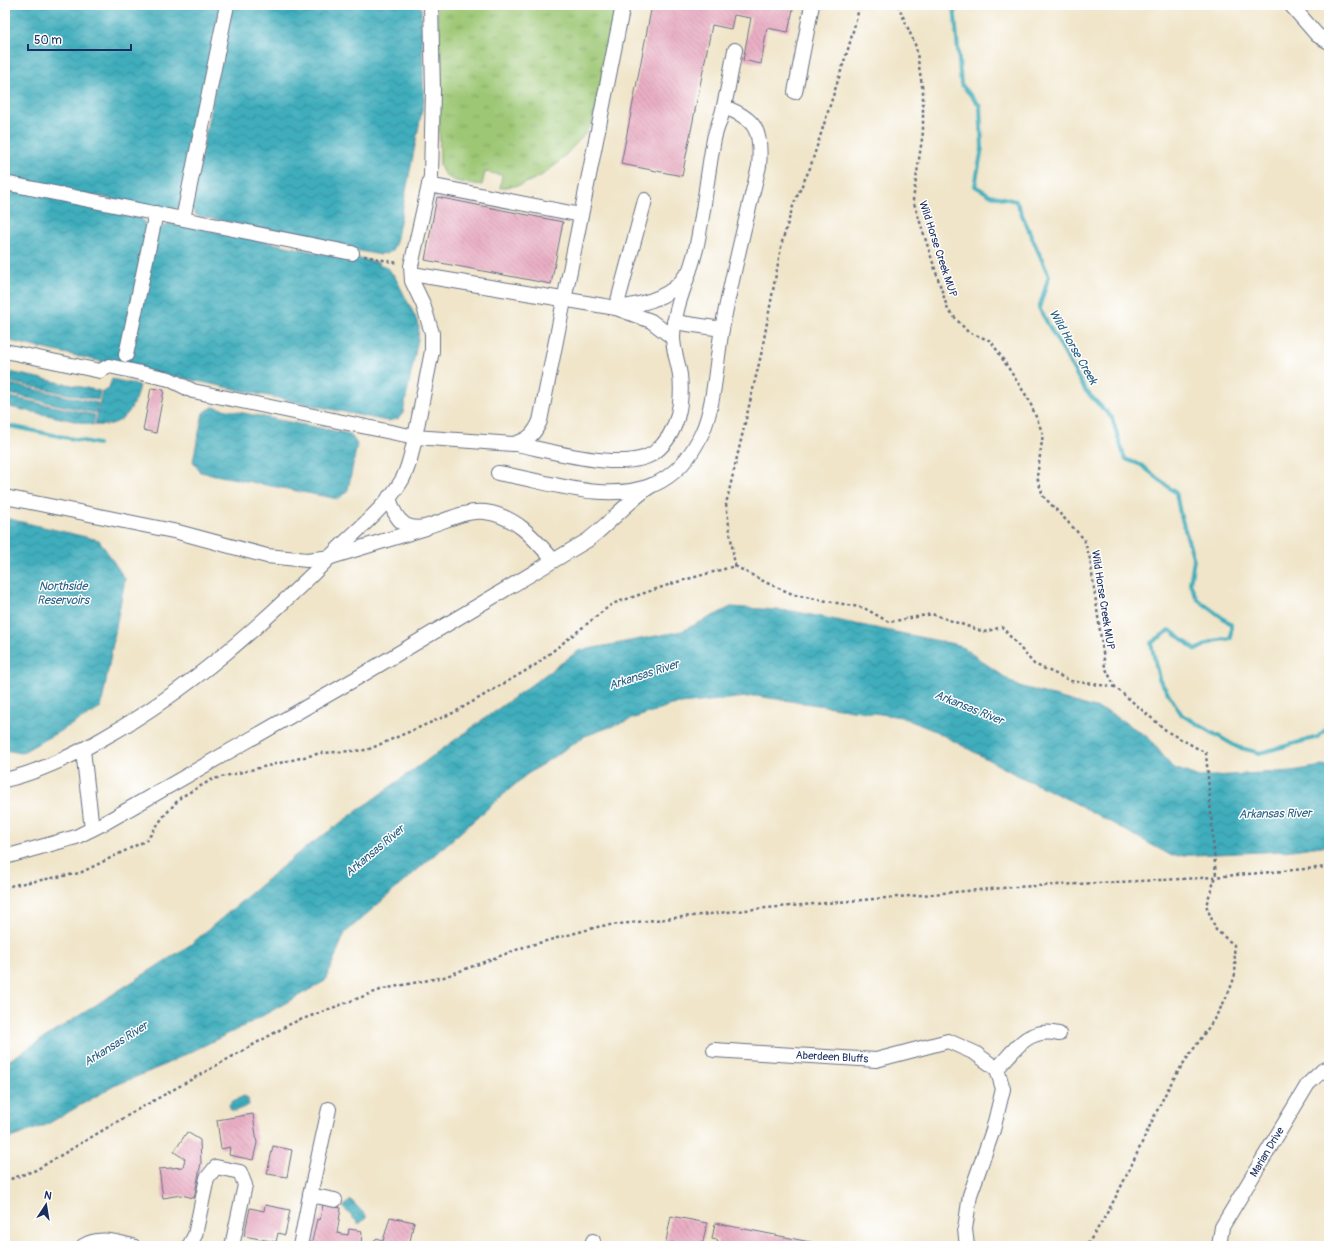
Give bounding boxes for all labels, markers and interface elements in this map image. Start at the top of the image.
scale bar [28,26,131,52]
text: 50 m [34,33,62,48]
street label: Wild Horse Creek MUP [916,199,960,299]
water label: Wild Horse Creek [1045,307,1101,388]
street label: Wild Horse Creek MUP [1089,549,1117,651]
water label: Northside Reservoirs [37,579,91,608]
water label: Arkansas River [607,656,683,693]
water label: Arkansas River [932,687,1007,729]
water label: Arkansas River [1238,806,1313,822]
water label: Arkansas River [342,821,409,880]
water label: Arkansas River [81,1017,152,1070]
street label: Aberdeen Bluffs [795,1049,869,1065]
street label: Marian Drive [1247,1124,1287,1179]
north arrow [26,1185,66,1225]
text: N [43,1189,54,1203]

